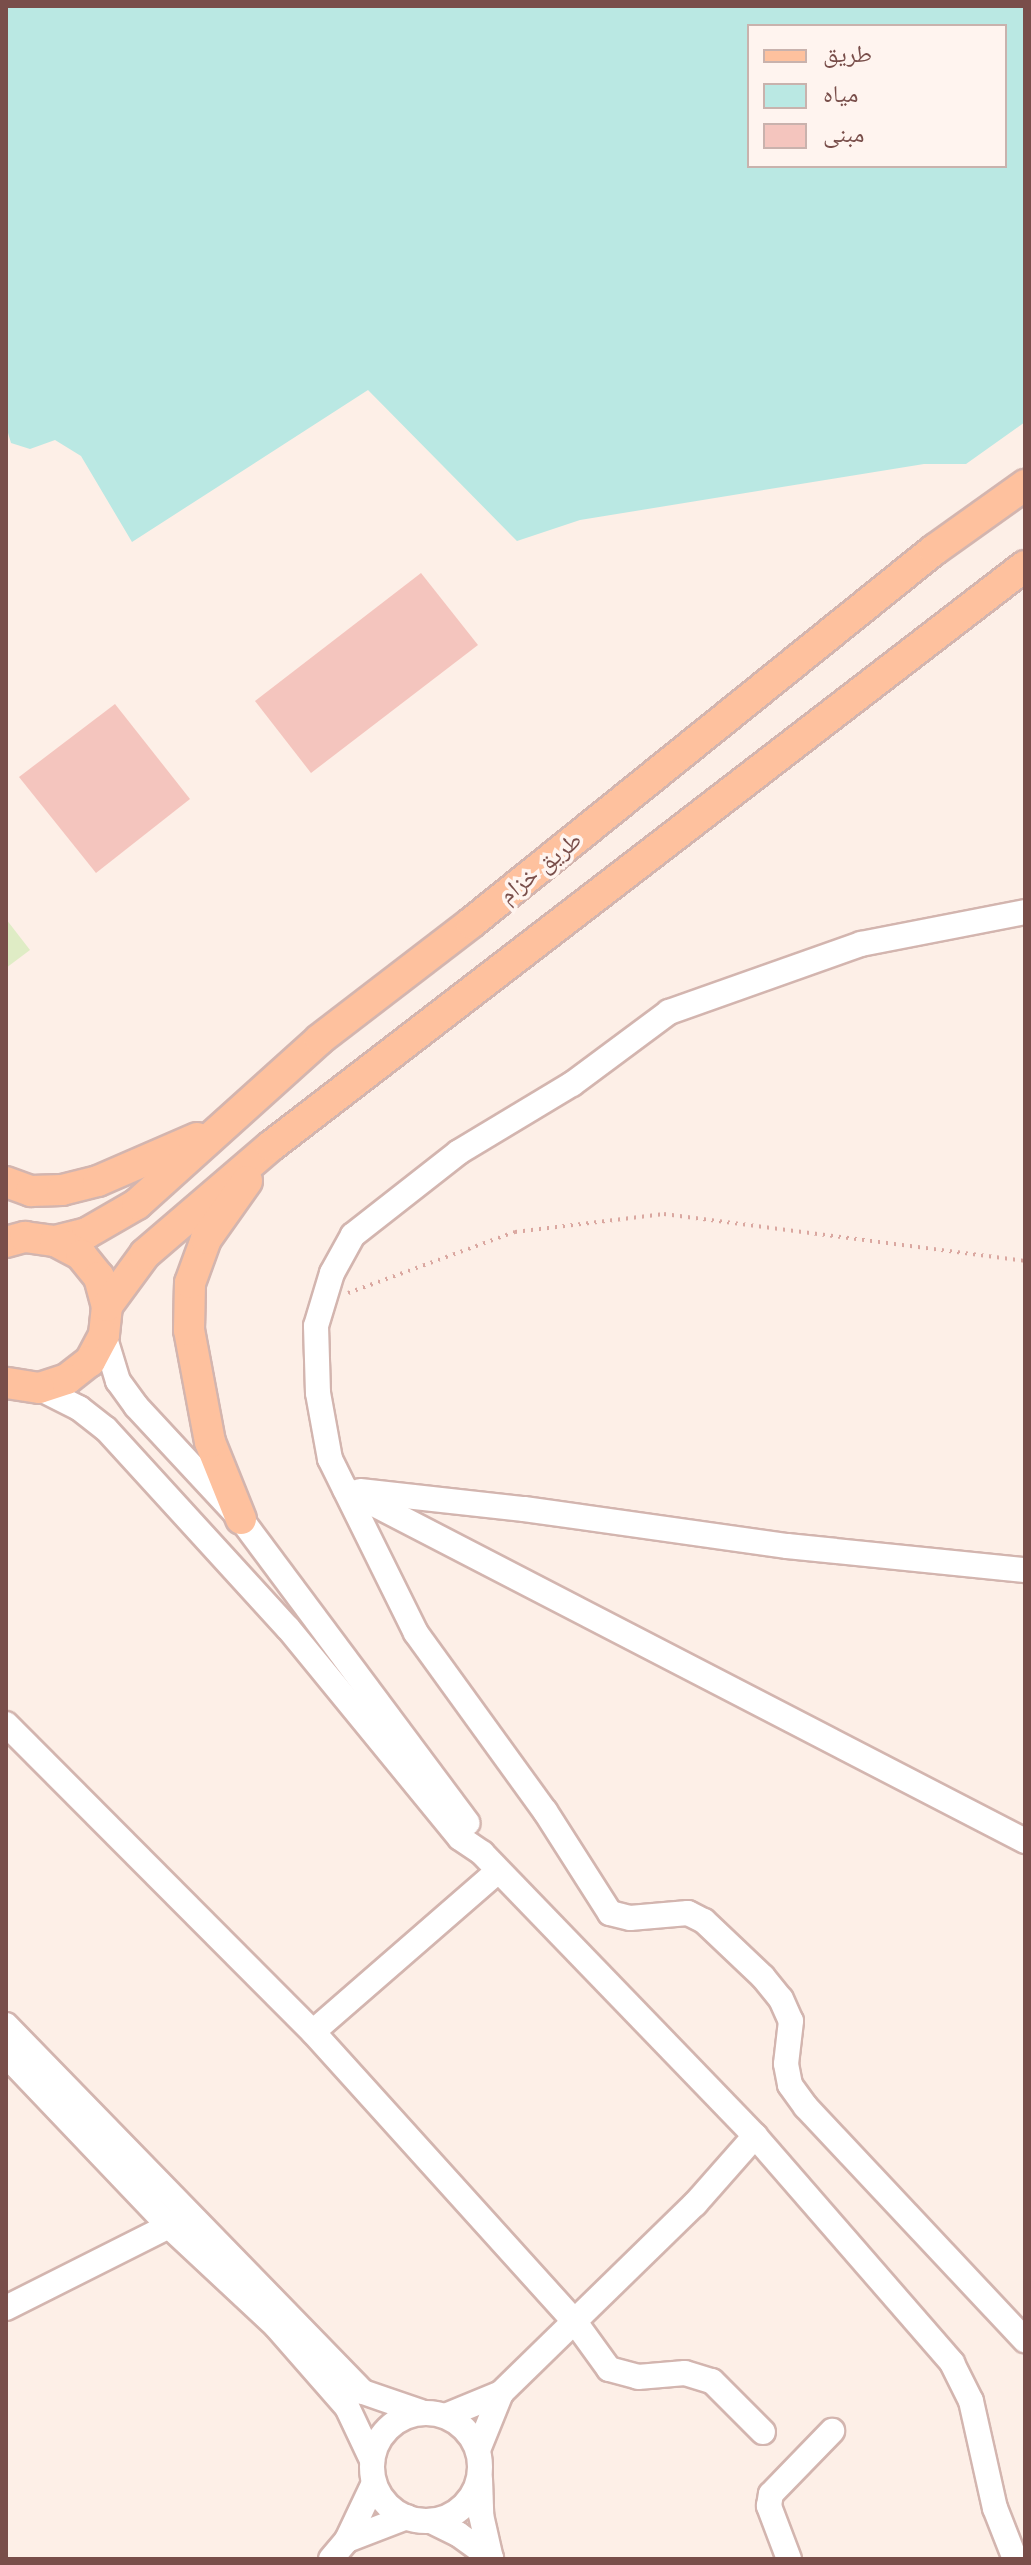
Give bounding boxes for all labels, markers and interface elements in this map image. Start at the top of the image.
legend [747,24,1007,168]
text: طريق [823,37,872,70]
text: مياه [823,77,858,110]
text: مبنى [823,117,864,150]
street label: طريق خزام [493,825,587,909]

